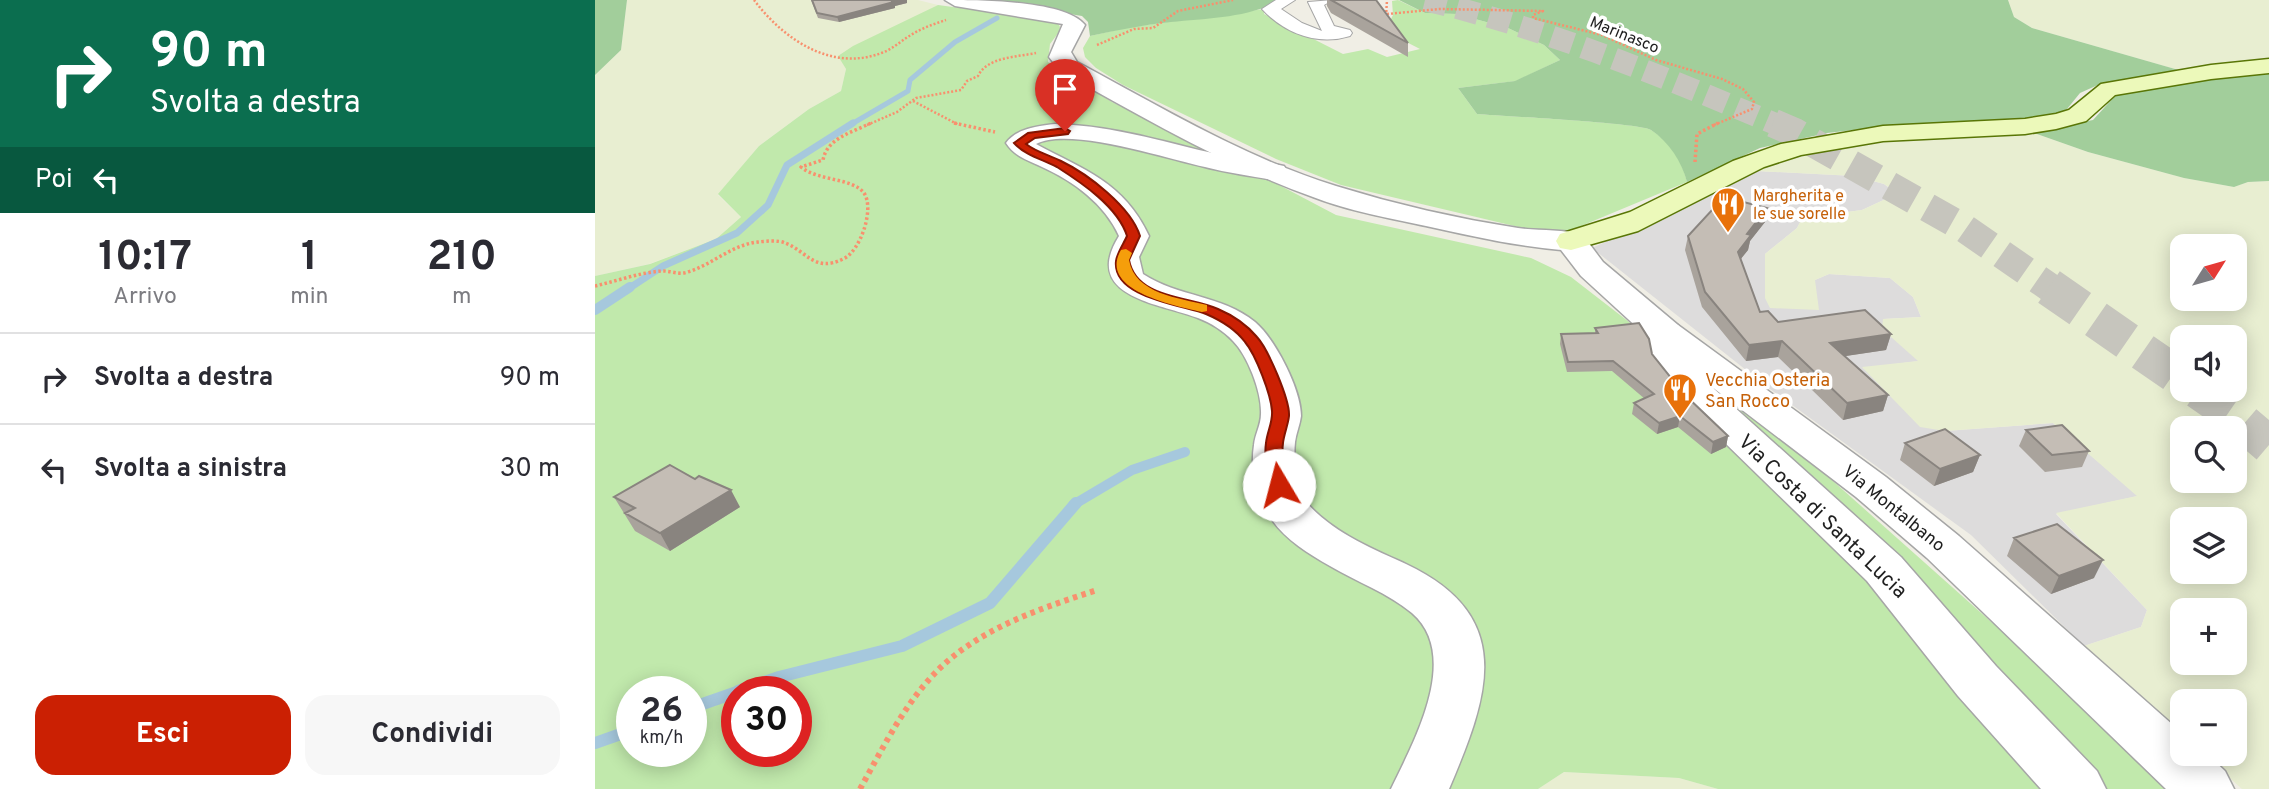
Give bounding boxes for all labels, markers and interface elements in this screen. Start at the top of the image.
street label: Marinasco [1587,13,1662,59]
text: 90 m [150,23,268,85]
icon: right [35,28,126,119]
pin [1035,59,1095,131]
icon: arrive [1046,70,1084,108]
text: Svolta a destra [150,84,361,124]
icon: left [87,161,125,199]
text: Poi [35,164,73,197]
restaurant icon: Margherita e le sue sorelle [1709,185,1747,234]
place label: Margherita e le sue sorelle [1753,187,1846,225]
text: 10:17 [98,232,192,285]
text: 1 [301,232,318,285]
text: 210 [427,232,497,285]
north arrow [2170,234,2247,312]
map controls [2170,234,2247,766]
text: Arrivo [113,283,177,312]
text: min [290,283,329,312]
text: m [452,283,471,312]
button: sound [2170,325,2247,402]
icon: right [35,360,73,398]
text: Svolta a destra [94,362,273,395]
text: 90 m [500,362,560,395]
place label: Vecchia Osteria San Rocco [1705,370,1830,414]
restaurant icon: Vecchia Osteria San Rocco [1661,371,1699,420]
button: search [2170,416,2247,493]
street label: Via Costa di Santa Lucia [1732,429,1912,605]
position arrow [1242,448,1316,522]
icon: left [35,451,73,489]
text: Svolta a sinistra [94,453,287,486]
text: 30 m [500,453,560,486]
street label: Via Montalbano [1837,461,1949,558]
button: layers [2170,507,2247,584]
button: + [2170,598,2247,675]
speed limit sign: 30 [721,676,812,767]
button: − [2170,689,2247,766]
text: 26 [640,690,683,734]
button: Esci [35,695,291,775]
button: Condividi [305,695,560,775]
text: km/h [640,727,683,750]

